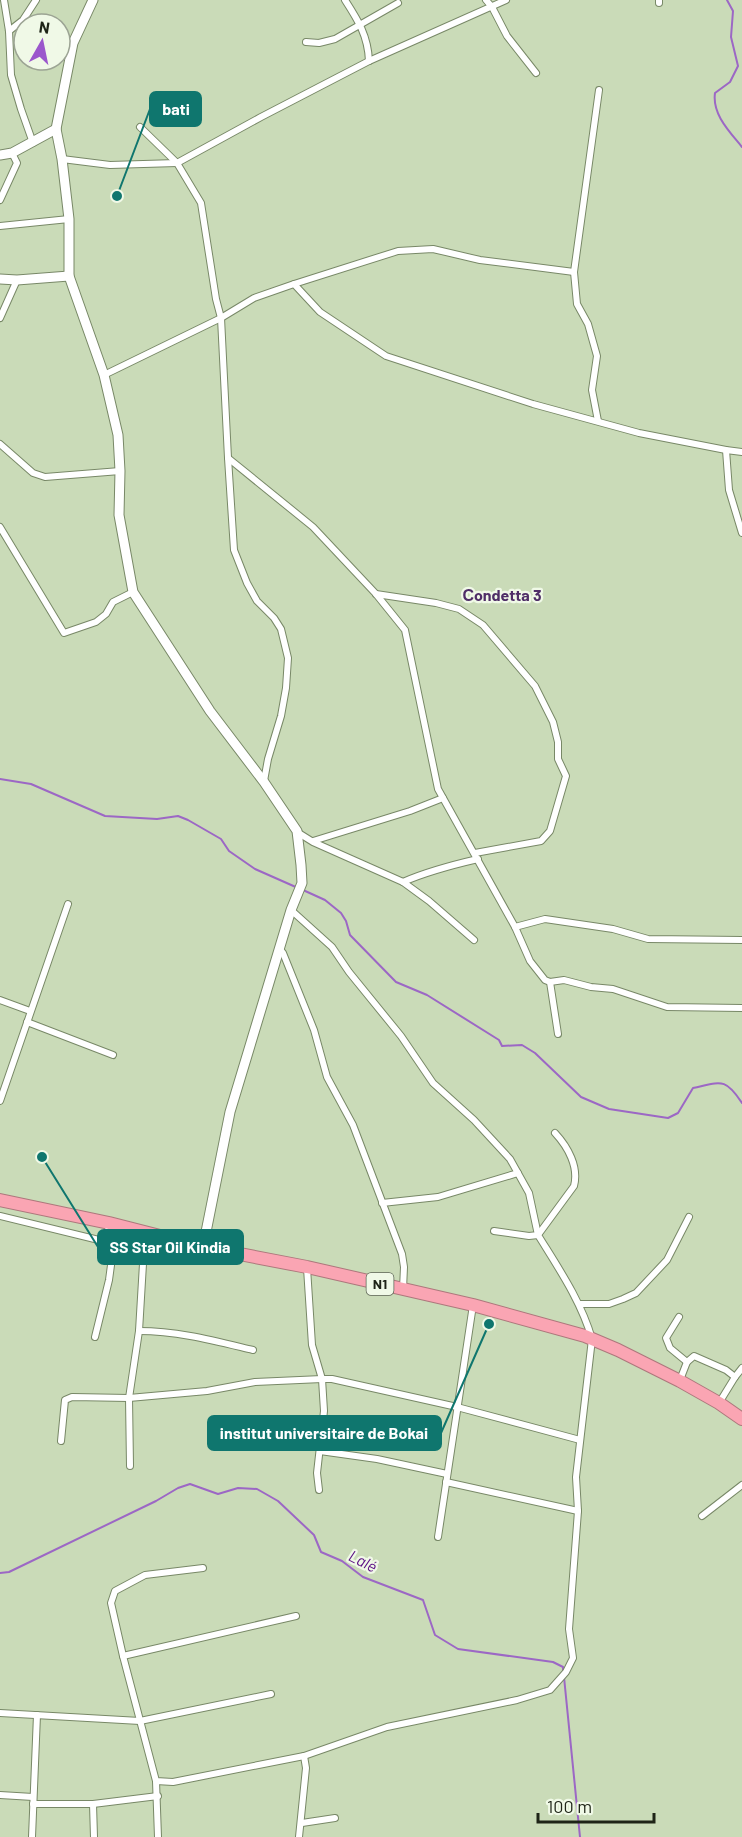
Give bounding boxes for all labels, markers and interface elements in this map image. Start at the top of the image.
north arrow [12,12,72,72]
text: N [38,16,51,37]
callout: bati [150,92,201,126]
text: bati [162,99,190,118]
district label: Сondetta 3 [462,585,542,604]
callout: SS Star Oil Kindia [98,1230,243,1264]
text: SS Star Oil Kindia [109,1237,231,1256]
road number: N1 [366,1273,394,1295]
callout: institut universitaire de Bokai [208,1416,441,1450]
text: institut universitaire de Bokai [220,1423,428,1442]
water label: Lalé [346,1545,381,1576]
scale bar [538,1786,654,1824]
text: 100 m [547,1795,592,1817]

